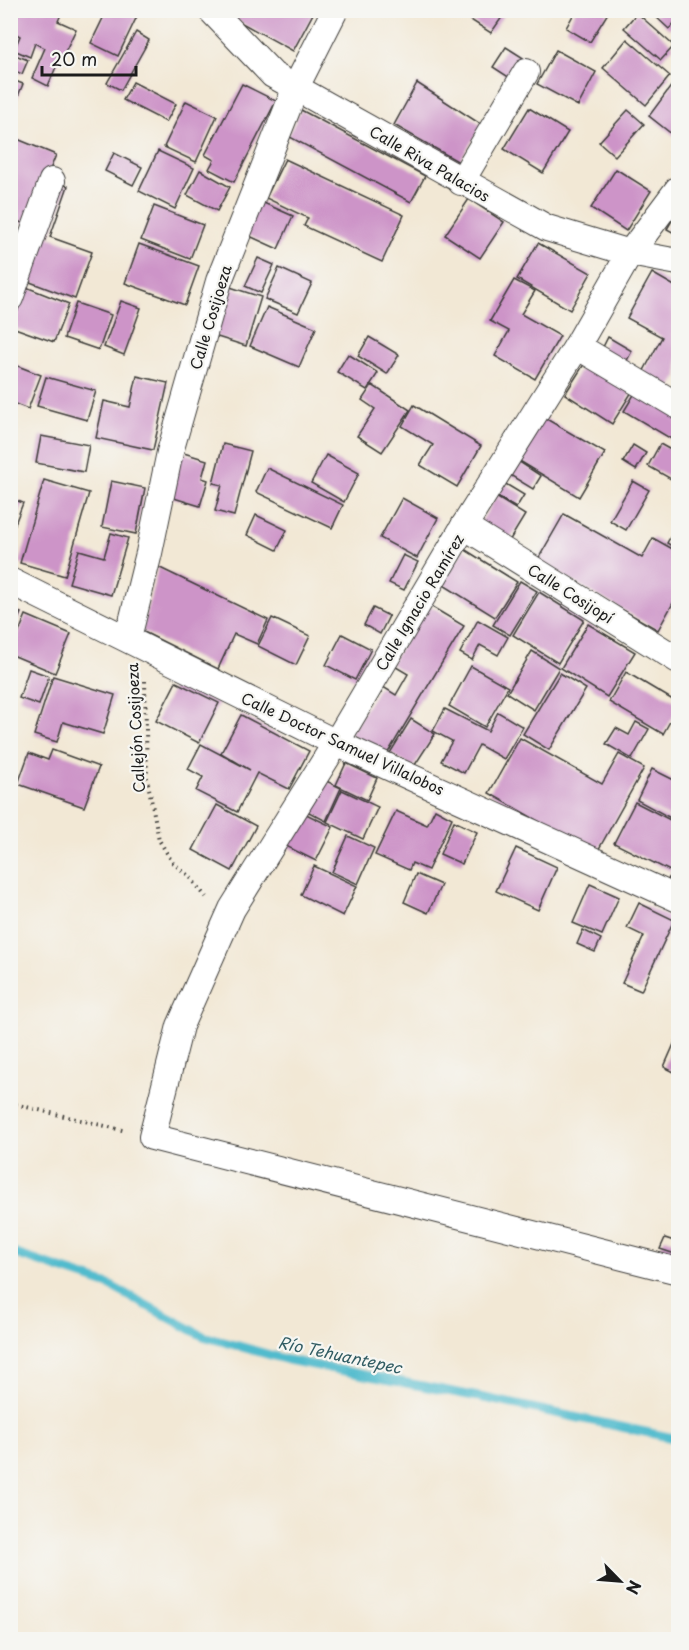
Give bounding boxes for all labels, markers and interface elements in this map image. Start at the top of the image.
scale bar [42,39,136,77]
text: 20 m [51,45,97,72]
street label: Calle Riva Palacios [366,119,495,207]
street label: Calle Cosijoeza [183,261,237,372]
street label: Calle Ignacio Ramírez [369,529,469,675]
street label: Calle Cosijopí [524,557,619,629]
street label: Callejón Cosijoeza [120,662,150,794]
street label: Calle Doctor Samuel Villalobos [238,686,448,800]
water label: Río Tehuantepec [276,1329,405,1379]
north arrow [590,1551,650,1611]
text: N [621,1577,648,1599]

